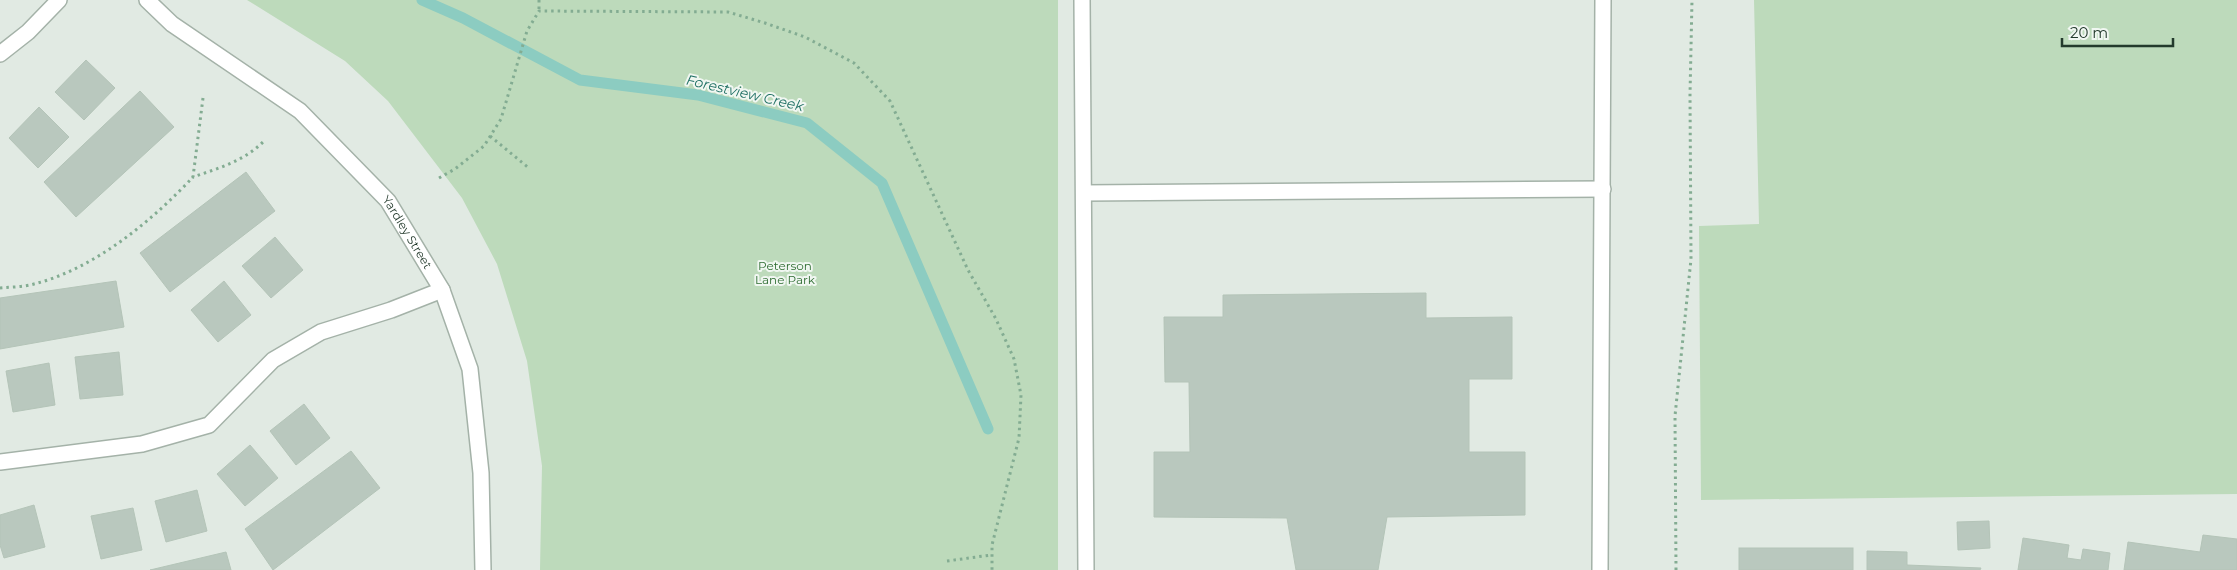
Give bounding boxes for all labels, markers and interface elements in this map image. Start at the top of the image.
scale bar [2062,15,2173,47]
text: 20 m [2070,23,2108,42]
water label: Forestview Creek [684,71,806,115]
street label: Yardley Street [380,192,436,272]
park label: Peterson Lane Park [755,258,816,287]

